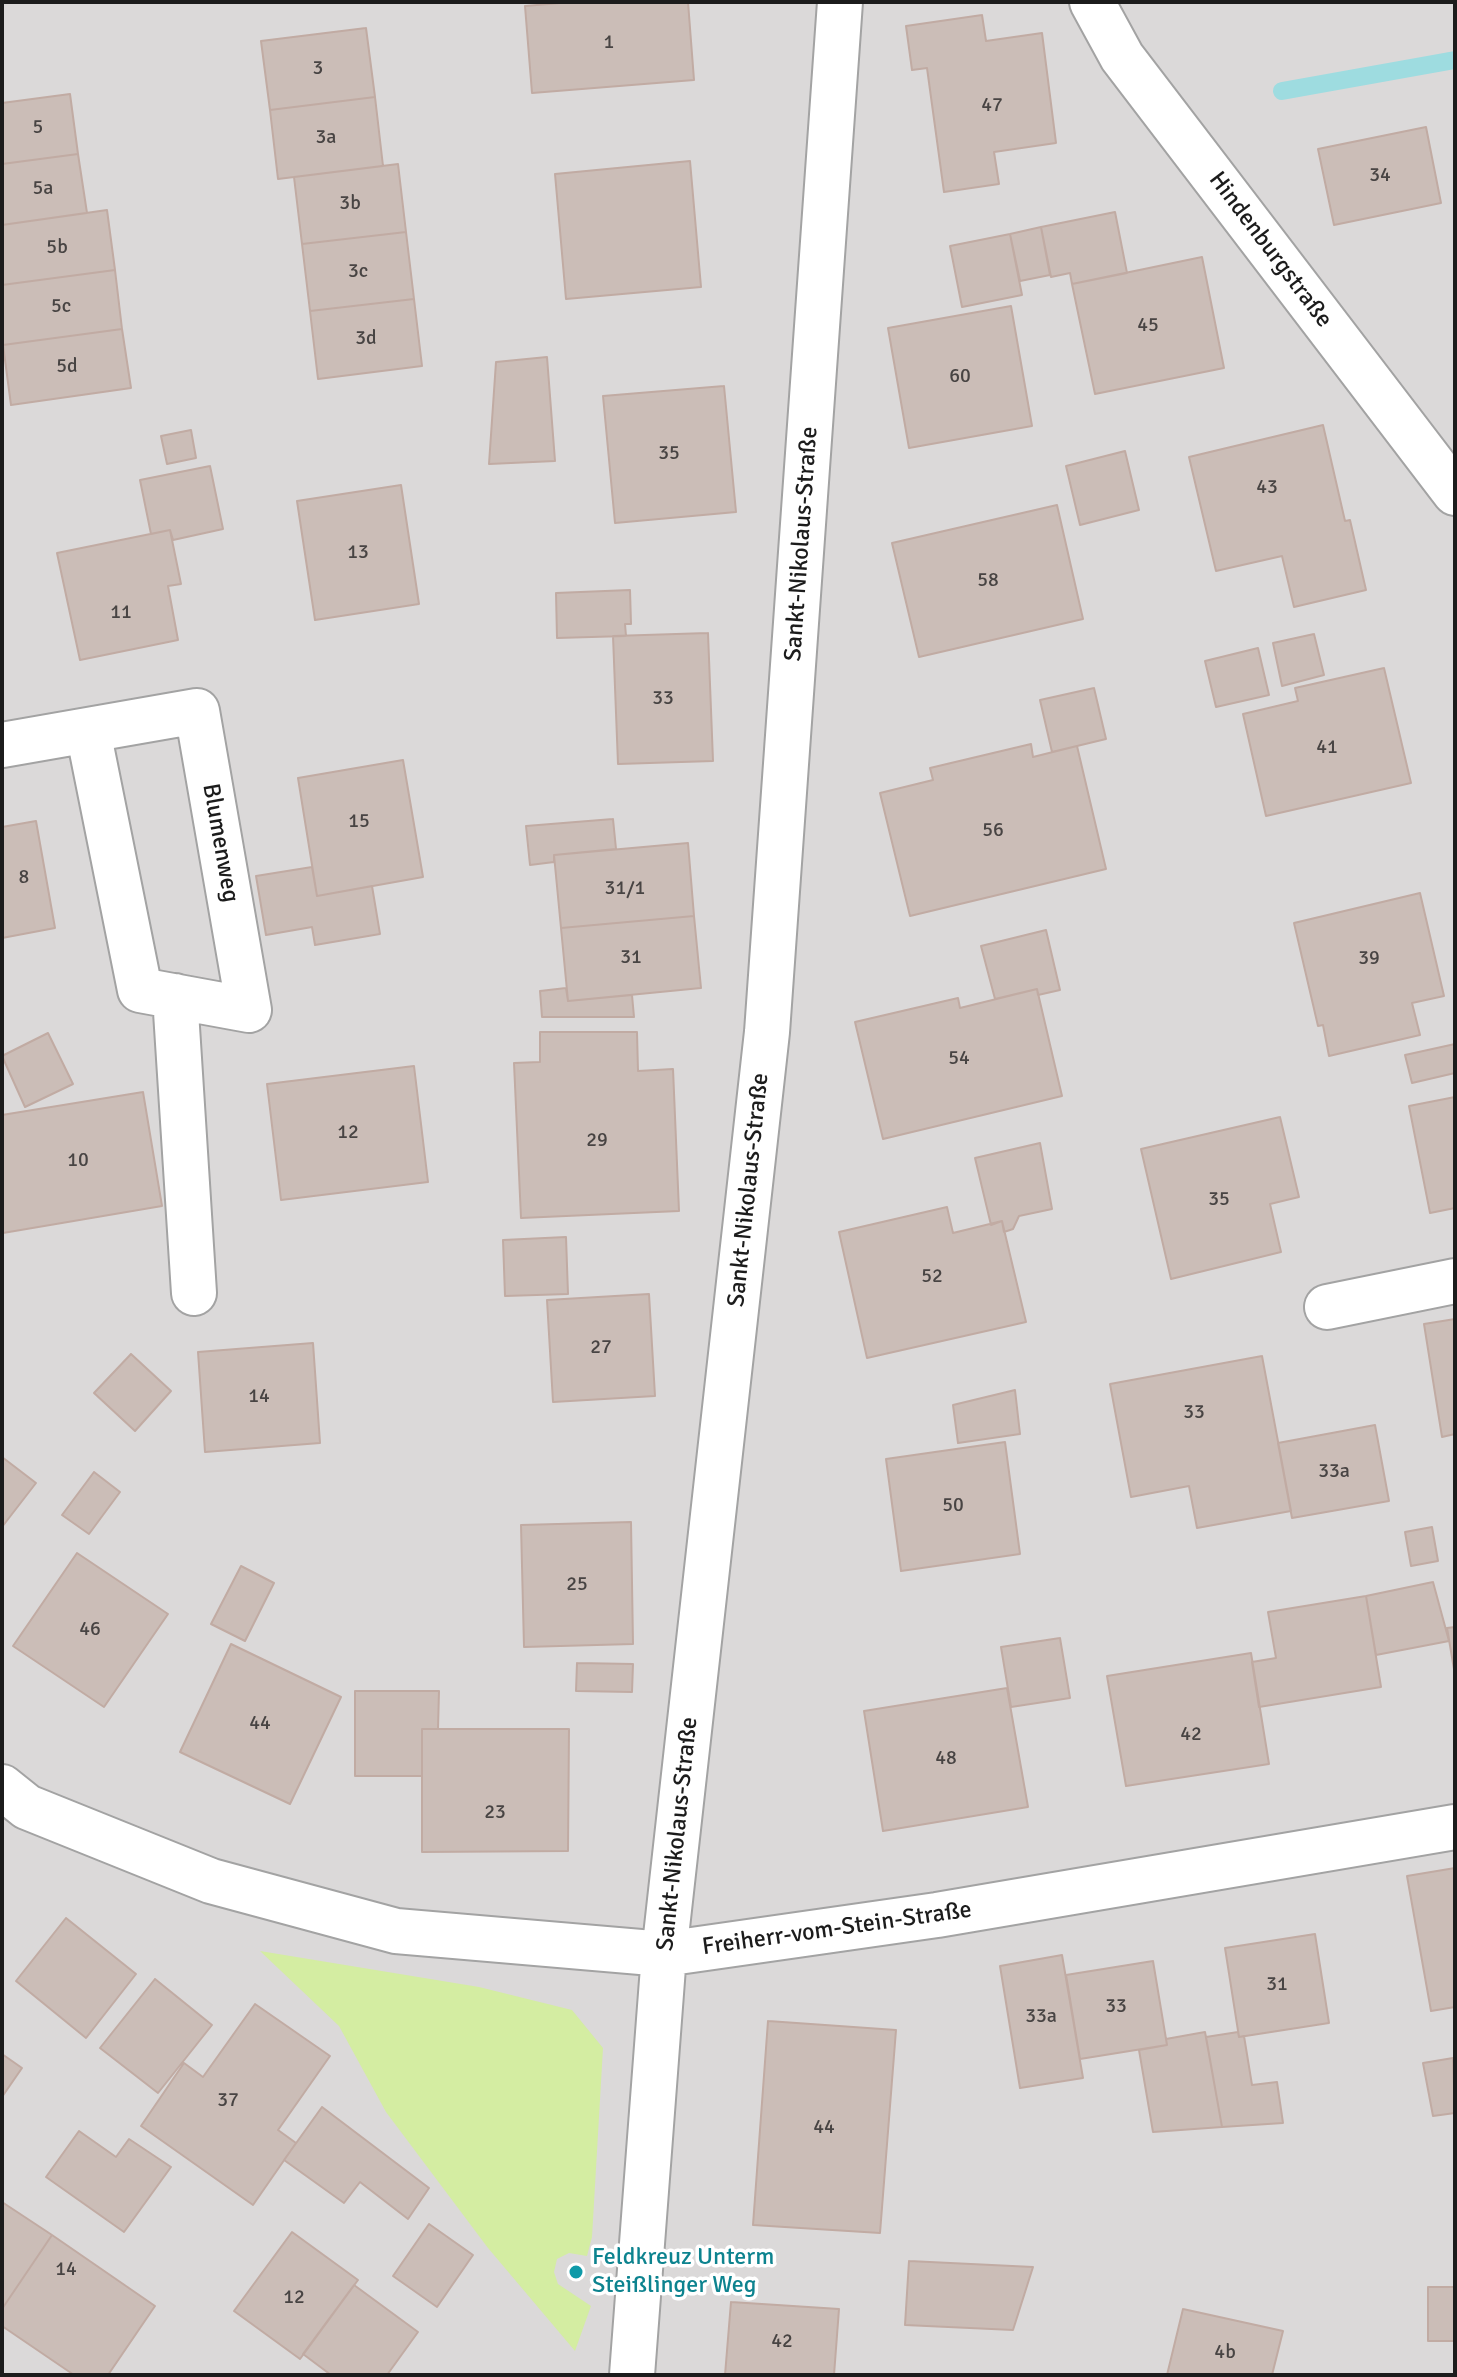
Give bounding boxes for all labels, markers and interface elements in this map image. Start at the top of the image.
house number: 1 [604,31,614,55]
house number: 3 [313,57,323,81]
house number: 47 [981,94,1003,118]
house number: 5 [33,116,43,140]
house number: 3a [316,126,336,150]
house number: 34 [1369,164,1391,188]
street label: Hindenburgstraße [1202,166,1338,334]
house number: 5a [33,177,53,201]
house number: 3b [339,192,361,216]
house number: 5b [46,236,68,260]
house number: 3c [348,260,368,284]
house number: 5c [51,295,71,319]
house number: 45 [1137,314,1159,338]
house number: 3d [355,327,377,351]
house number: 5d [56,355,78,379]
house number: 60 [949,365,971,389]
street label: Sankt-Nikolaus-Straße [779,426,825,662]
house number: 35 [658,442,680,466]
house number: 43 [1256,476,1278,500]
house number: 13 [347,541,369,565]
house number: 58 [977,569,999,593]
house number: 11 [110,601,132,625]
house number: 33 [652,687,674,711]
house number: 41 [1316,736,1338,760]
street label: Blumenweg [195,781,245,905]
house number: 15 [348,810,370,834]
house number: 56 [982,819,1004,843]
house number: 8 [19,866,29,890]
house number: 31/1 [605,877,645,901]
house number: 31 [620,946,642,970]
house number: 39 [1358,947,1380,971]
house number: 54 [948,1047,970,1071]
street label: Sankt-Nikolaus-Straße [722,1072,776,1308]
house number: 12 [337,1121,359,1145]
house number: 29 [586,1129,608,1153]
house number: 10 [67,1149,89,1173]
house number: 35 [1208,1188,1230,1212]
house number: 52 [921,1265,943,1289]
house number: 27 [590,1336,612,1360]
house number: 14 [248,1385,270,1409]
house number: 33 [1183,1401,1205,1425]
house number: 33a [1318,1460,1350,1484]
house number: 50 [942,1494,964,1518]
house number: 25 [566,1573,588,1597]
house number: 46 [79,1618,101,1642]
house number: 44 [249,1712,271,1736]
street label: Sankt-Nikolaus-Straße [651,1716,705,1952]
house number: 42 [1180,1723,1202,1747]
house number: 48 [935,1747,957,1771]
house number: 23 [484,1801,506,1825]
street label: Freiherr-vom-Stein-Straße [700,1896,974,1962]
house number: 31 [1266,1973,1288,1997]
house number: 33 [1105,1995,1127,2019]
house number: 33a [1025,2005,1057,2029]
house number: 37 [217,2089,239,2113]
house number: 44 [813,2116,835,2140]
place label: Feldkreuz Unterm Steißlinger Weg [592,2244,774,2300]
house number: 14 [55,2258,77,2282]
marker: Feldkreuz Unterm Steißlinger Weg [567,2263,585,2281]
house number: 12 [283,2286,305,2310]
house number: 42 [771,2330,793,2354]
house number: 4b [1214,2341,1236,2365]

